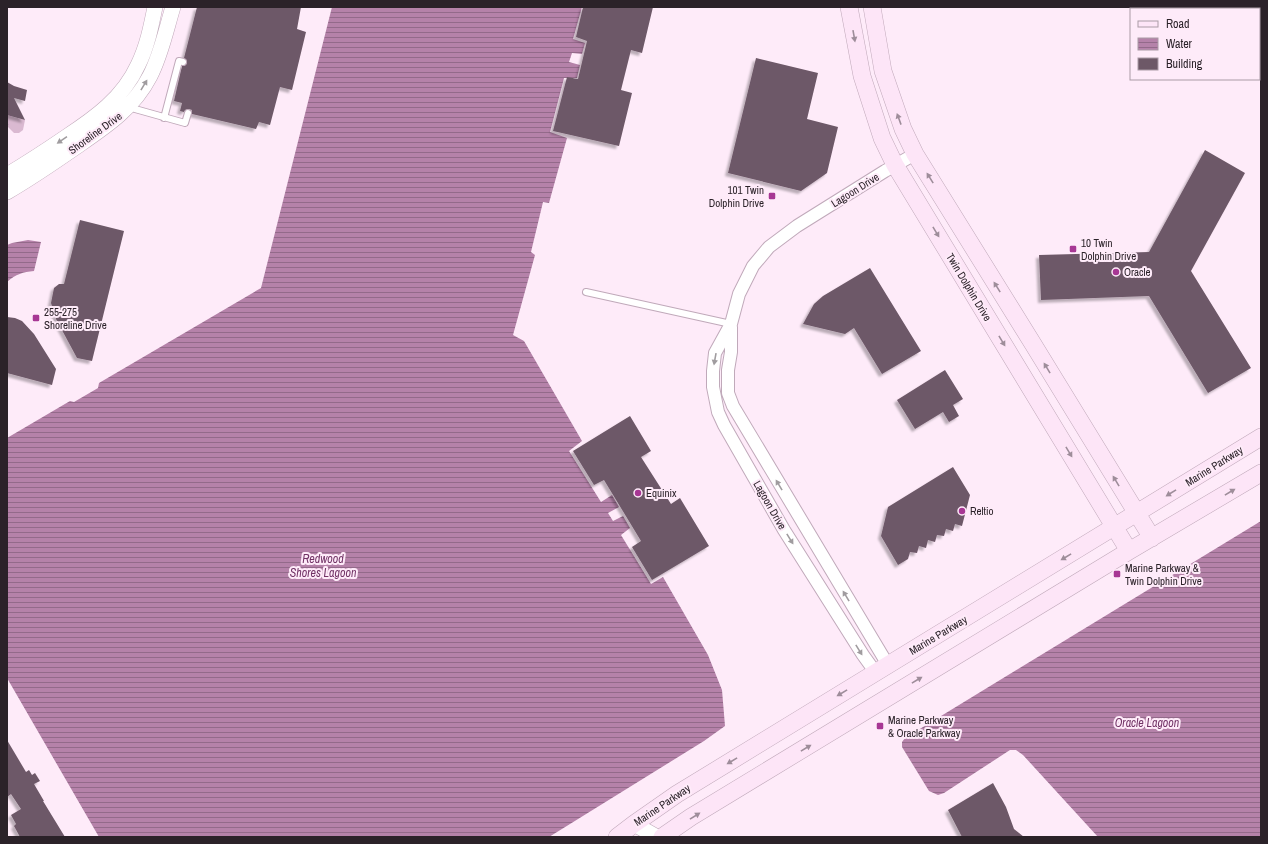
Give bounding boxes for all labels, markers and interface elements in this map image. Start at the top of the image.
legend [1130,8,1260,80]
text: Road [1166,16,1190,32]
one-way arrow [852,30,858,42]
text: Water [1166,36,1193,52]
text: Building [1166,56,1203,72]
one-way arrow [141,79,148,91]
street label: Shoreline Drive [66,109,124,157]
one-way arrow [896,112,902,124]
one-way arrow [57,136,67,144]
street label: Lagoon Drive [828,170,882,210]
one-way arrow [926,173,934,184]
place label: 101 Twin Dolphin Drive [709,183,764,210]
marker: 101 Twin Dolphin Drive [767,191,777,201]
one-way arrow [933,226,940,238]
place label: 10 Twin Dolphin Drive [1081,236,1136,263]
marker: 10 Twin Dolphin Drive [1068,244,1078,254]
street label: Twin Dolphin Drive [943,251,995,323]
place label: Oracle [1124,265,1151,279]
marker: Oracle [1111,267,1121,277]
one-way arrow [994,281,1001,293]
place label: 255-275 Shoreline Drive [44,305,107,332]
marker: 255-275 Shoreline Drive [31,313,41,323]
one-way arrow [998,335,1005,347]
one-way arrow [712,353,718,365]
one-way arrow [1044,362,1051,374]
street label: Marine Parkway [1183,443,1246,489]
one-way arrow [1065,447,1073,457]
one-way arrow [1112,475,1119,487]
street label: Lagoon Drive [750,478,790,532]
one-way arrow [776,479,783,491]
place label: Equinix [646,486,677,500]
marker: Equinix [633,488,643,498]
one-way arrow [1224,488,1236,495]
one-way arrow [1165,489,1177,496]
place label: Reltio [970,504,994,518]
marker: Reltio [957,506,967,516]
one-way arrow [787,533,794,545]
water label: Redwood Shores Lagoon [290,551,356,581]
one-way arrow [1060,553,1072,560]
place label: Marine Parkway & Twin Dolphin Drive [1125,561,1202,588]
marker: Marine Parkway & Twin Dolphin Drive [1112,569,1122,579]
one-way arrow [843,590,850,602]
street label: Marine Parkway [906,612,970,658]
one-way arrow [856,644,863,656]
one-way arrow [912,676,922,684]
one-way arrow [837,690,848,697]
place label: Marine Parkway & Oracle Parkway [888,713,961,740]
water label: Oracle Lagoon [1115,715,1179,731]
marker: Marine Parkway & Oracle Parkway [875,721,885,731]
one-way arrow [800,744,812,751]
one-way arrow [727,757,737,765]
street label: Marine Parkway [631,781,693,829]
one-way arrow [689,812,701,819]

